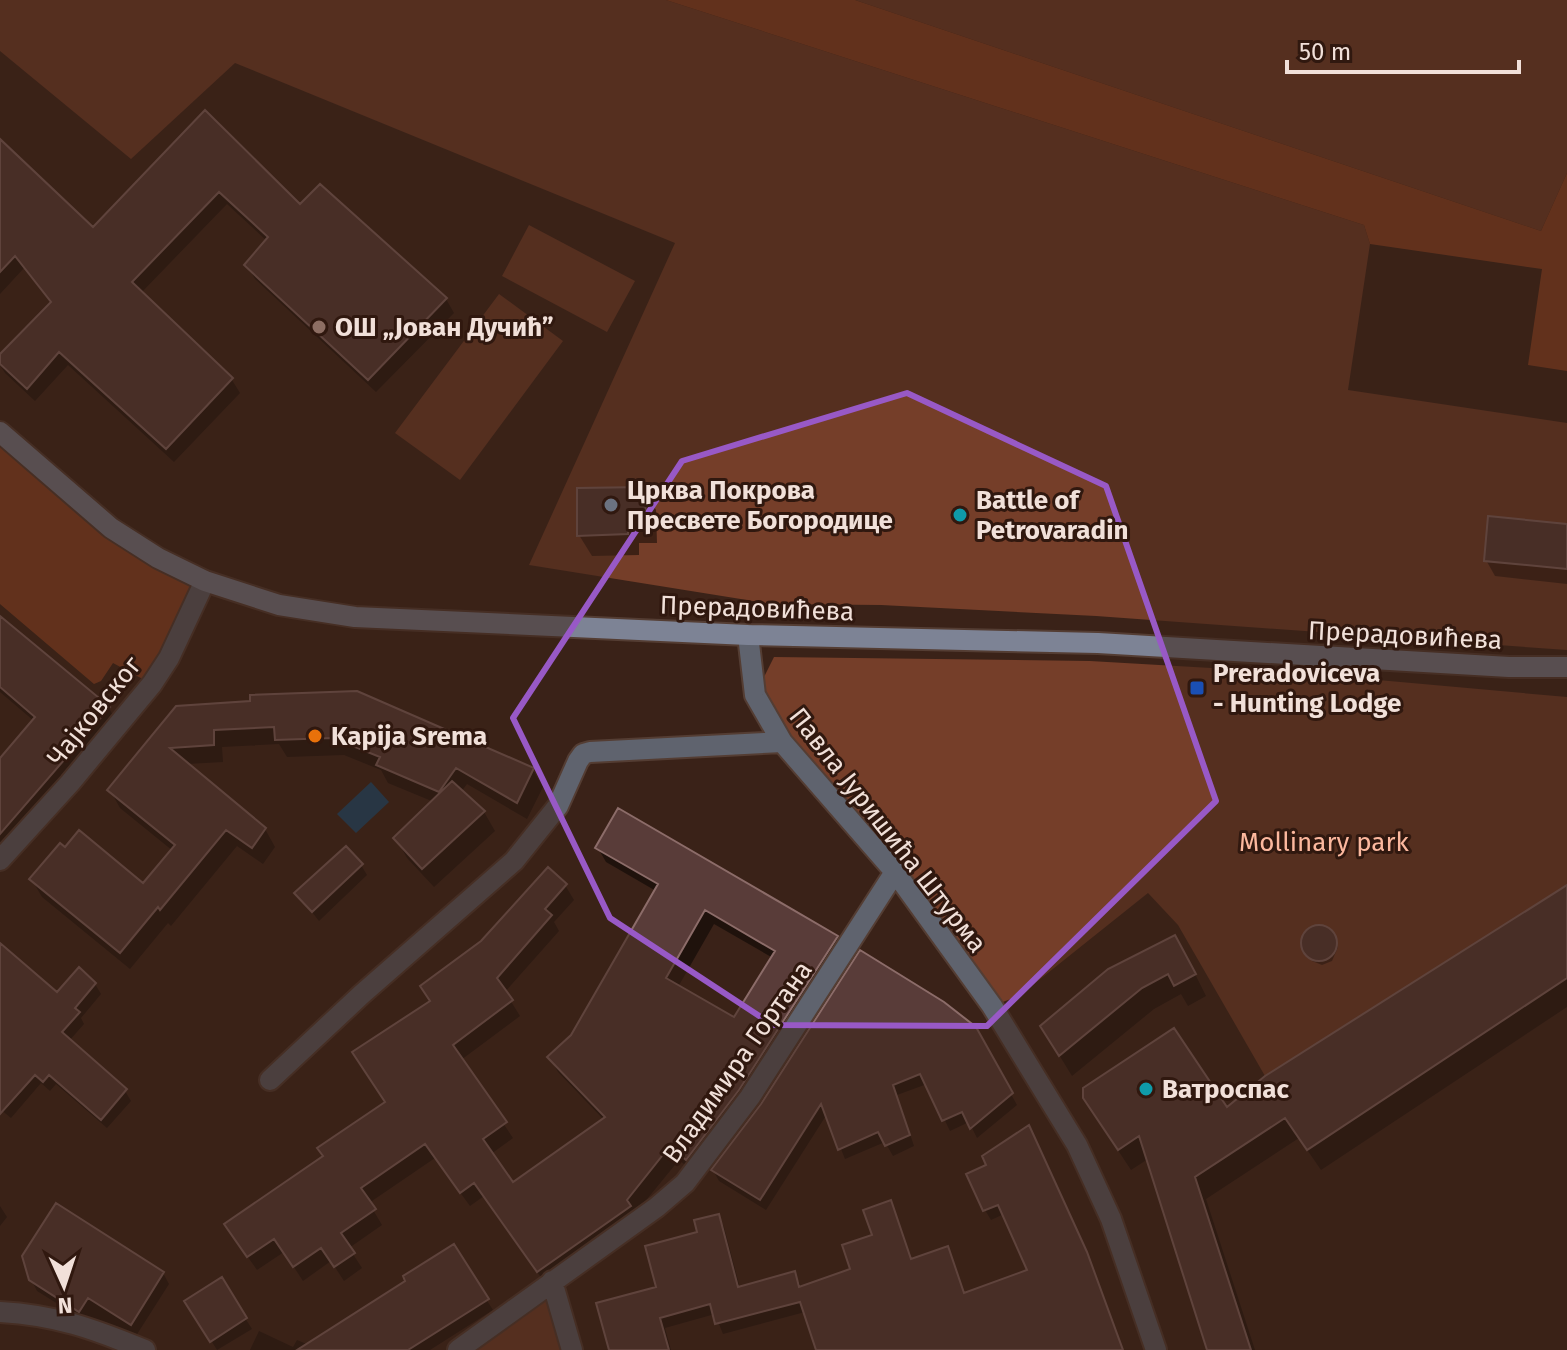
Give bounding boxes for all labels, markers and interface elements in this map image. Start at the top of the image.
scale bar [1287,24,1519,74]
text: 50 m [1299,38,1351,66]
place label: ОШ „Јован Дучић” [335,312,554,343]
marker: ОШ „Јован Дучић” [310,318,328,336]
place label: Црква Покрова Пресвете Богородице [627,475,893,536]
place label: Battle of Petrovaradin [976,485,1129,546]
marker: Црква Покрова Пресвете Богородице [602,496,620,514]
marker: Battle of Petrovaradin [951,506,969,524]
street label: Прерадовићева [659,590,855,627]
street label: Прерадовићева [1307,615,1503,656]
street label: Чајковског [41,650,149,772]
place label: Preradoviceva - Hunting Lodge [1213,658,1401,719]
marker: Preradoviceva - Hunting Lodge [1188,679,1206,697]
street label: Павла Јуришића Штурма [782,702,993,959]
place label: Kapija Srema [331,721,487,752]
marker: Kapija Srema [306,727,324,745]
park label: Mollinary park [1239,827,1410,858]
street label: Владимира Гортана [656,955,819,1169]
place label: Ватроспас [1162,1074,1290,1105]
marker: Ватроспас [1137,1080,1155,1098]
north arrow [24,1246,104,1326]
text: N [57,1292,73,1319]

